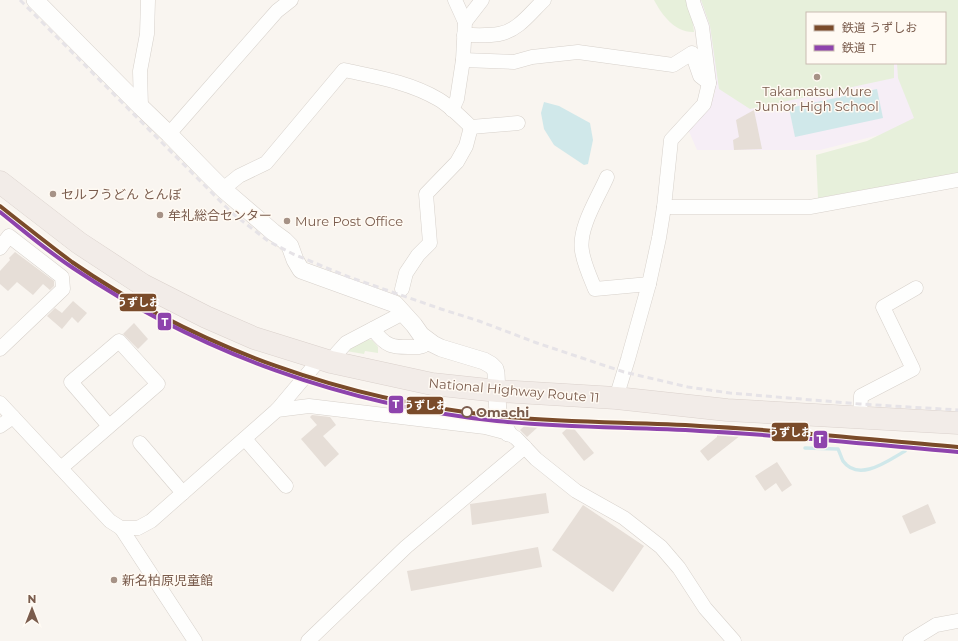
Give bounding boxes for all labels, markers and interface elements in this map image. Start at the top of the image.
legend [806,12,946,64]
text: 鉄道 うずしお [842,20,917,35]
text: 鉄道 T [842,40,876,55]
marker: Takamatsu Mure Junior High School [812,72,822,82]
place label: Takamatsu Mure Junior High School [754,83,879,114]
place label: セルフうどん とんぼ [61,186,181,202]
marker: セルフうどん とんぼ [48,189,58,199]
place label: 牟礼総合センター [168,207,272,223]
marker: 牟礼総合センター [155,210,165,220]
place label: Mure Post Office [295,213,403,229]
marker: Mure Post Office [282,216,292,226]
line badge: うずしお [119,293,157,312]
text: うずしお [116,295,160,309]
line badge: T [157,312,172,331]
text: T [162,315,169,329]
street label: National Highway Route 11 [428,375,600,405]
line badge: T [388,395,404,414]
line badge: うずしお [406,396,444,415]
text: T [393,397,400,411]
text: うずしお [403,398,447,412]
place label: Omachi [476,404,529,420]
marker: Omachi [461,406,473,418]
line badge: うずしお [771,422,809,442]
text: うずしお [768,425,812,439]
line badge: T [813,430,828,449]
text: T [817,432,824,446]
place label: 新名柏原児童館 [122,572,213,588]
marker: 新名柏原児童館 [109,575,119,585]
north arrow [12,589,52,629]
text: N [28,592,36,606]

